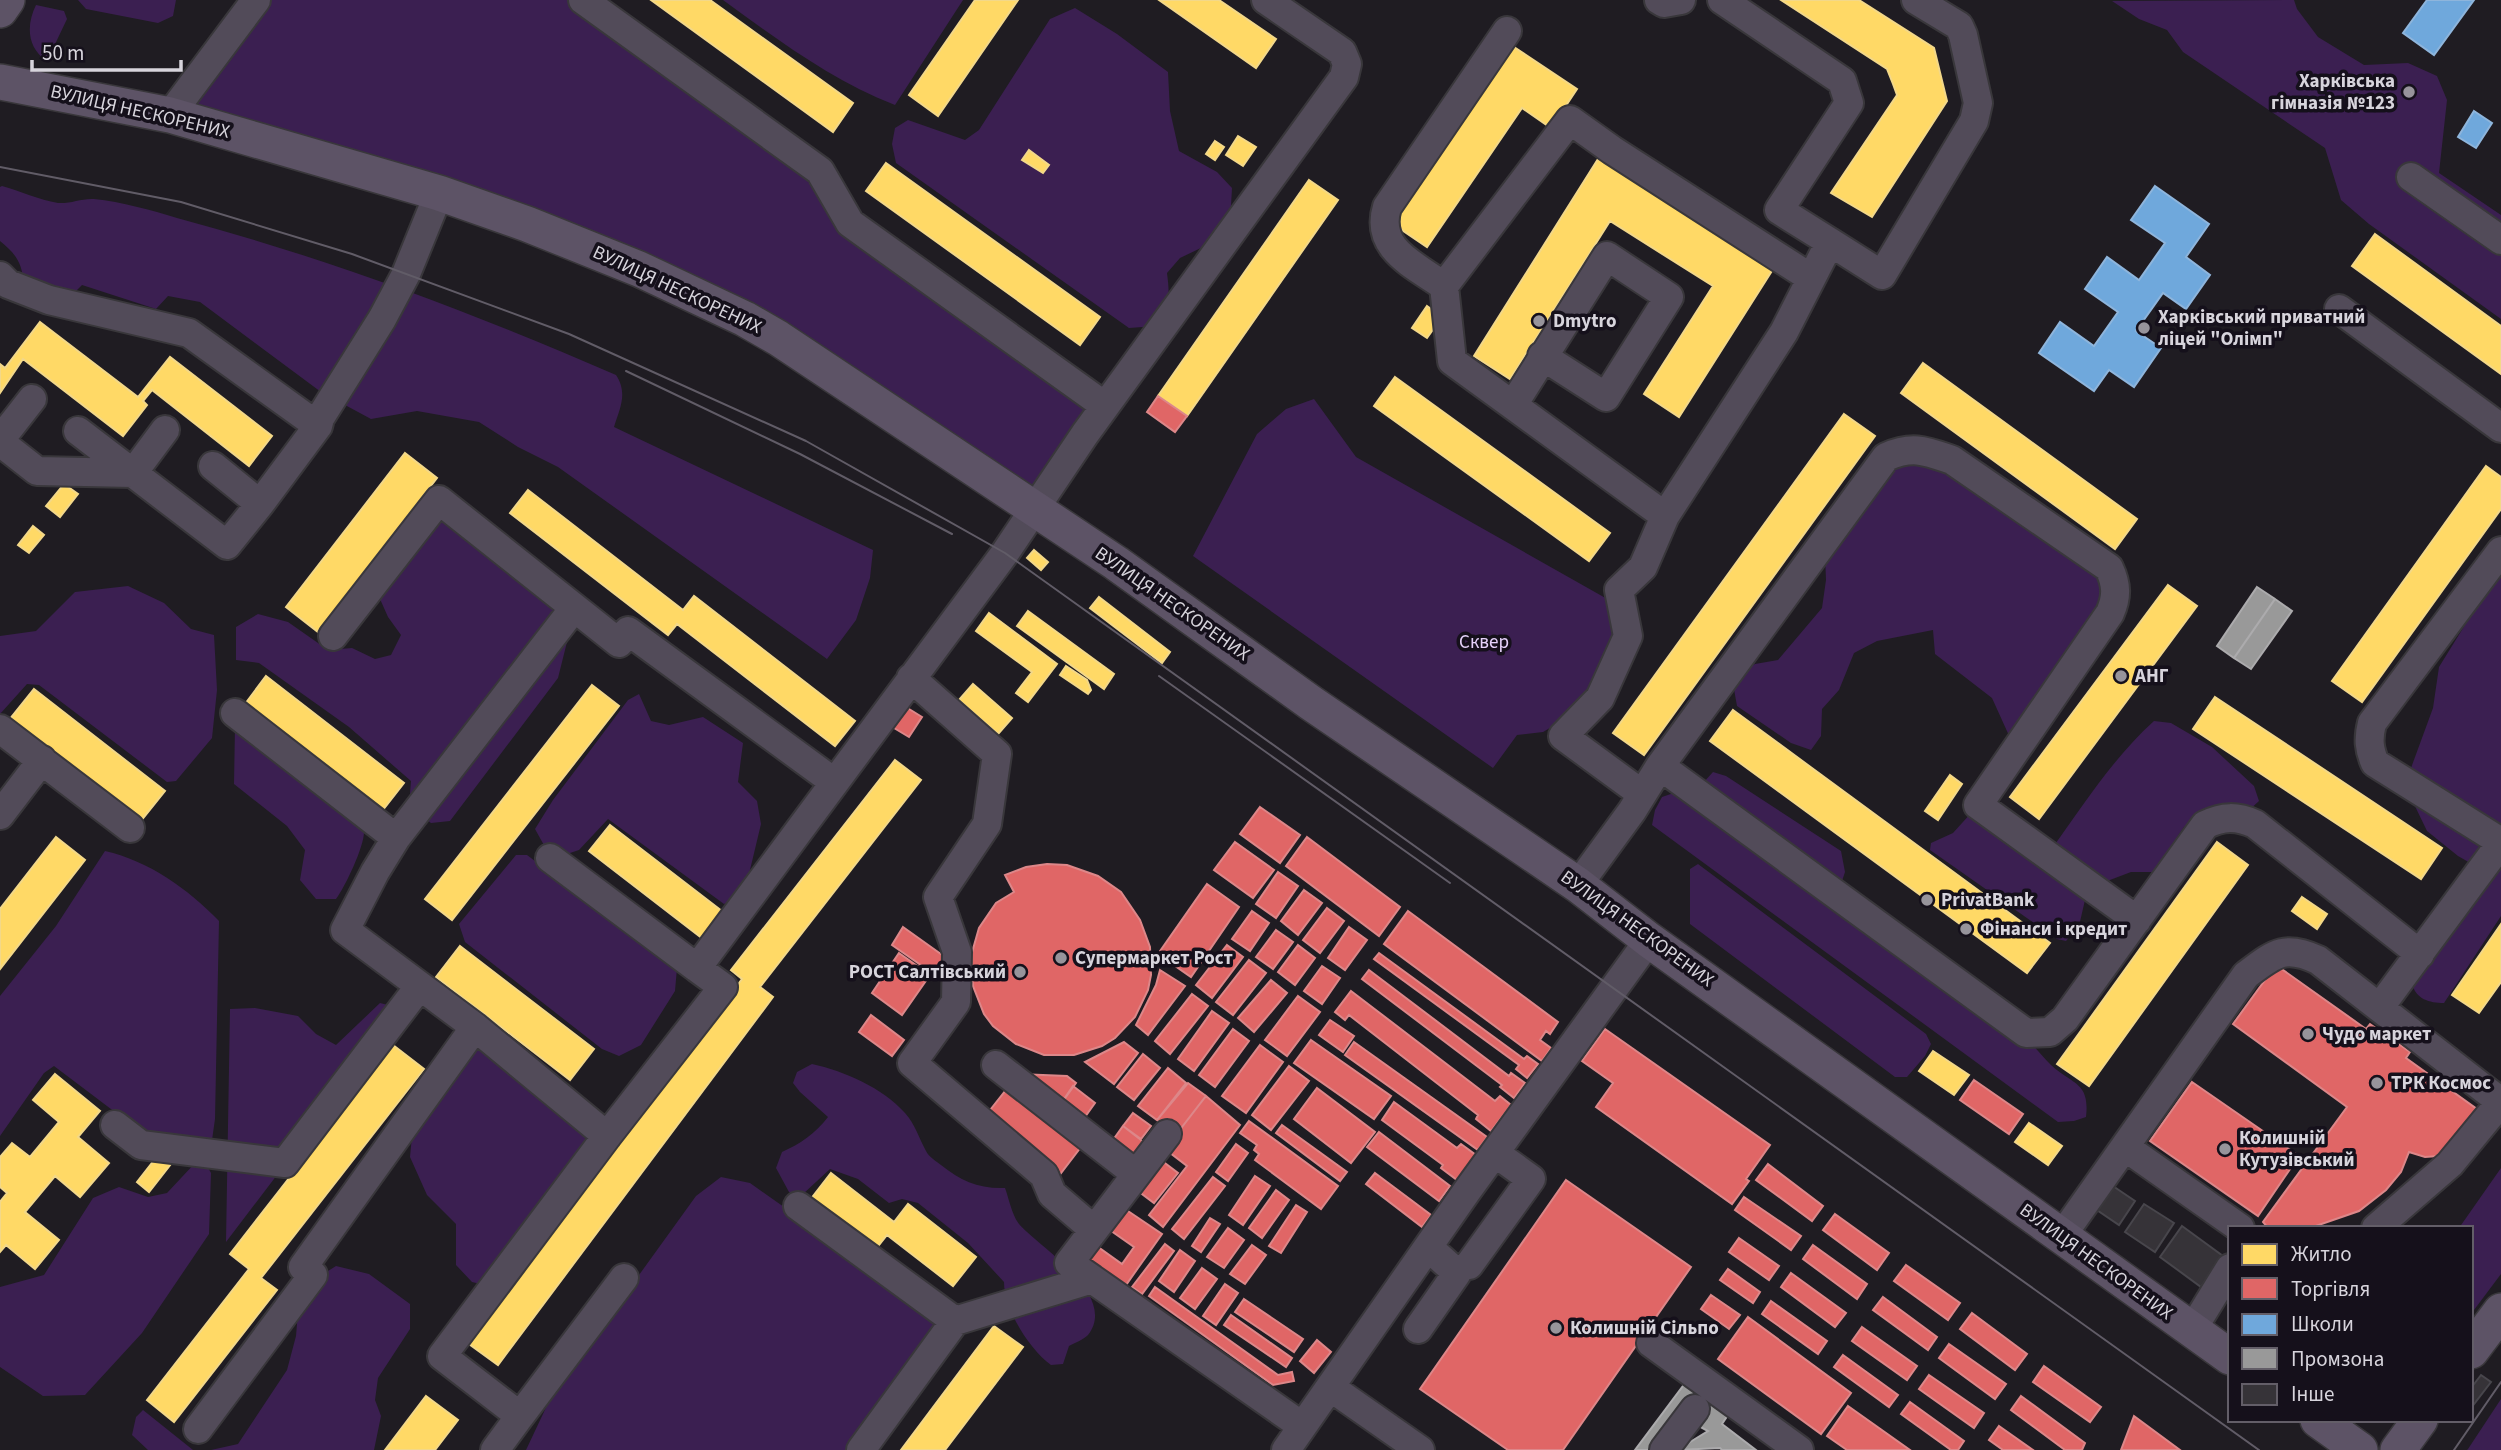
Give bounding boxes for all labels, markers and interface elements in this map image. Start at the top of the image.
scale bar [32,28,180,72]
text: 50 m [42,38,84,68]
place label: Харківська гімназія №123 [2271,68,2395,117]
street label: ВУЛИЦЯ НЕСКОРЕНИХ [48,78,233,146]
marker: Харківська гімназія №123 [2401,84,2417,100]
street label: ВУЛИЦЯ НЕСКОРЕНИХ [588,239,766,341]
place label: Харківський приватний ліцей "Олімп" [2158,304,2365,353]
place label: Dmytro [1553,308,1616,335]
marker: Dmytro [1531,313,1547,329]
marker: Харківський приватний ліцей "Олімп" [2136,320,2152,336]
street label: ВУЛИЦЯ НЕСКОРЕНИХ [1089,540,1255,668]
park label: Сквер [1459,629,1509,656]
place label: АНГ [2134,663,2169,690]
marker: АНГ [2113,668,2129,684]
street label: ВУЛИЦЯ НЕСКОРЕНИХ [1555,864,1719,994]
place label: PrivatBank [1941,887,2035,914]
marker: PrivatBank [1919,892,1935,908]
place label: Фінанси і кредит [1980,916,2127,943]
marker: Фінанси і кредит [1958,921,1974,937]
place label: Супермаркет Рост [1075,945,1233,972]
marker: Супермаркет Рост [1053,950,1069,966]
place label: РОСТ Салтівський [849,959,1006,986]
marker: РОСТ Салтівський [1012,964,1028,980]
place label: Чудо маркет [2322,1021,2431,1048]
marker: Чудо маркет [2300,1026,2316,1042]
place label: ТРК Космос [2391,1070,2491,1097]
marker: ТРК Космос [2369,1075,2385,1091]
place label: Колишній Кутузівський [2239,1125,2355,1174]
marker: Колишній Кутузівський [2217,1141,2233,1157]
street label: ВУЛИЦЯ НЕСКОРЕНИХ [2014,1197,2178,1327]
legend [2228,1226,2473,1422]
text: Житло [2291,1239,2352,1269]
text: Торгівля [2291,1274,2370,1304]
text: Школи [2291,1309,2354,1339]
place label: Колишній Сільпо [1570,1315,1719,1342]
marker: Колишній Сільпо [1548,1320,1564,1336]
text: Промзона [2291,1344,2384,1374]
text: Інше [2291,1379,2334,1409]

